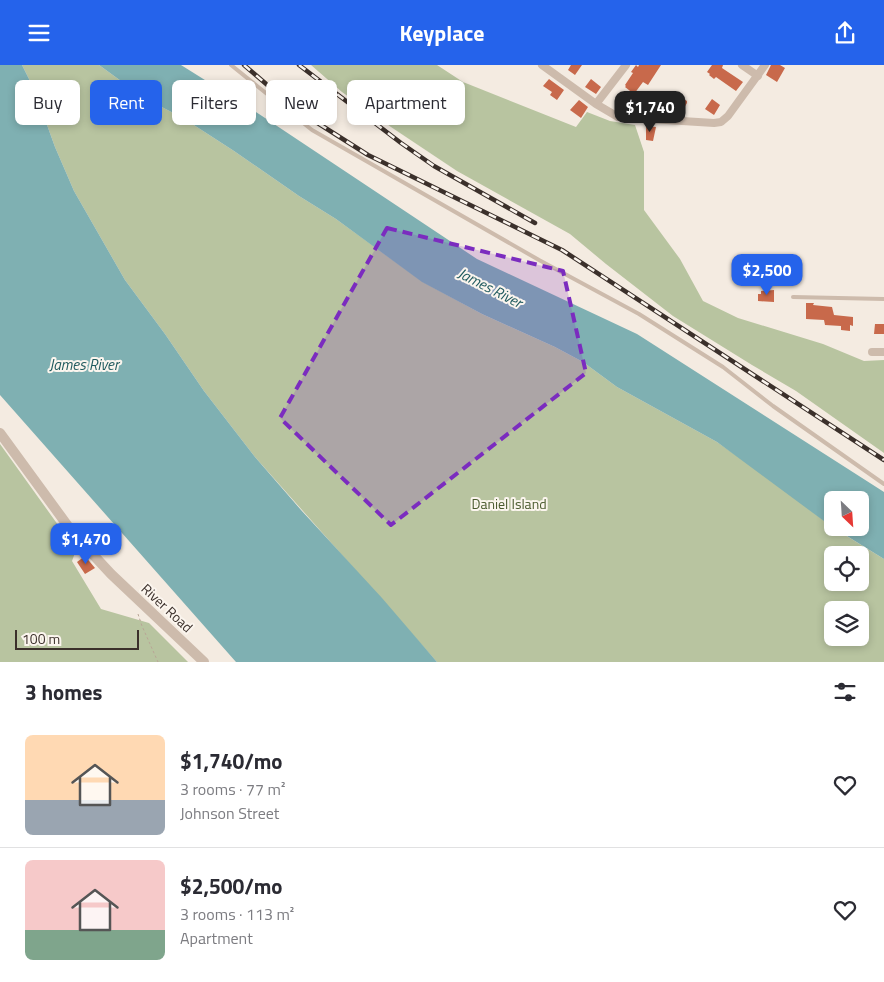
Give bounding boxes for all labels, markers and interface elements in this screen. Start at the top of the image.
text: Keyplace [400,16,484,50]
icon: menu [25,19,53,47]
icon: share [831,19,859,47]
chip: Buy [15,80,80,125]
chip: Rent [90,80,162,125]
chip: Filters [172,80,256,125]
chip: New [266,80,337,125]
chip: Apartment [347,80,465,125]
pin: $1,740 [609,91,691,133]
text: $1,740 [625,95,675,119]
pin: $2,500 [726,253,808,296]
text: $2,500 [742,258,792,282]
water label: James River [454,262,528,315]
water label: James River [49,353,121,376]
north arrow [824,491,869,536]
map controls [824,491,869,646]
park label: Daniel Island [471,493,547,514]
pin: $1,470 [45,523,127,565]
text: $1,470 [61,527,111,551]
button: locate [824,546,869,591]
street label: River Road [137,578,198,637]
button: layers [824,601,869,646]
scale bar [15,627,139,650]
text: 100 m [22,628,60,649]
text: 3 homes [25,676,102,708]
icon: filters [831,678,859,706]
text: $1,740/mo [180,745,282,777]
icon: home [65,755,125,815]
icon: heart [831,771,859,799]
text: 3 rooms · 77 m² [180,777,285,801]
text: Johnson Street [180,801,279,825]
text: $2,500/mo [180,870,282,902]
icon: home [65,880,125,940]
icon: heart [831,896,859,924]
text: 3 rooms · 113 m² [180,902,294,926]
text: Apartment [180,926,253,950]

